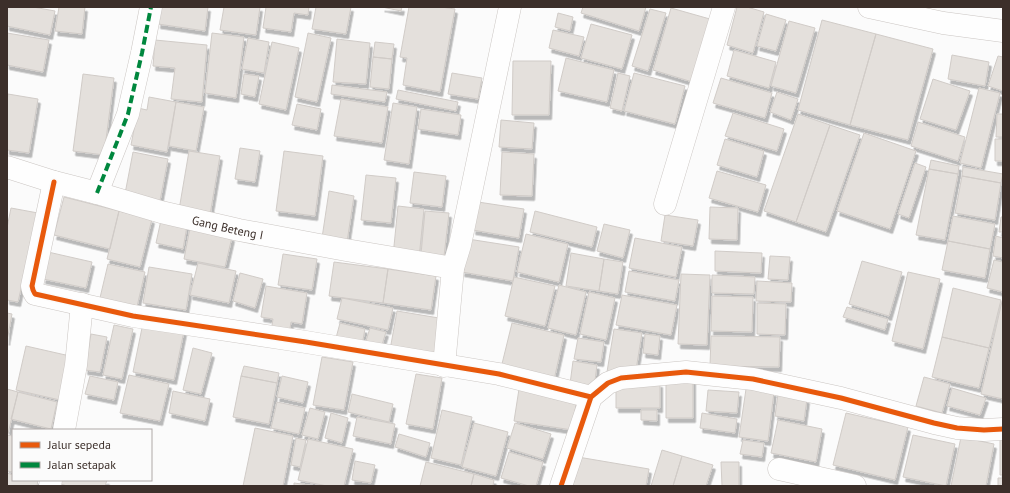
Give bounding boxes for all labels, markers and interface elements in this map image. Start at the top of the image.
street label: Gang Beteng I [191,212,265,242]
legend [12,429,152,481]
text: Jalur sepeda [47,437,111,452]
text: Jalan setapak [47,457,116,472]

